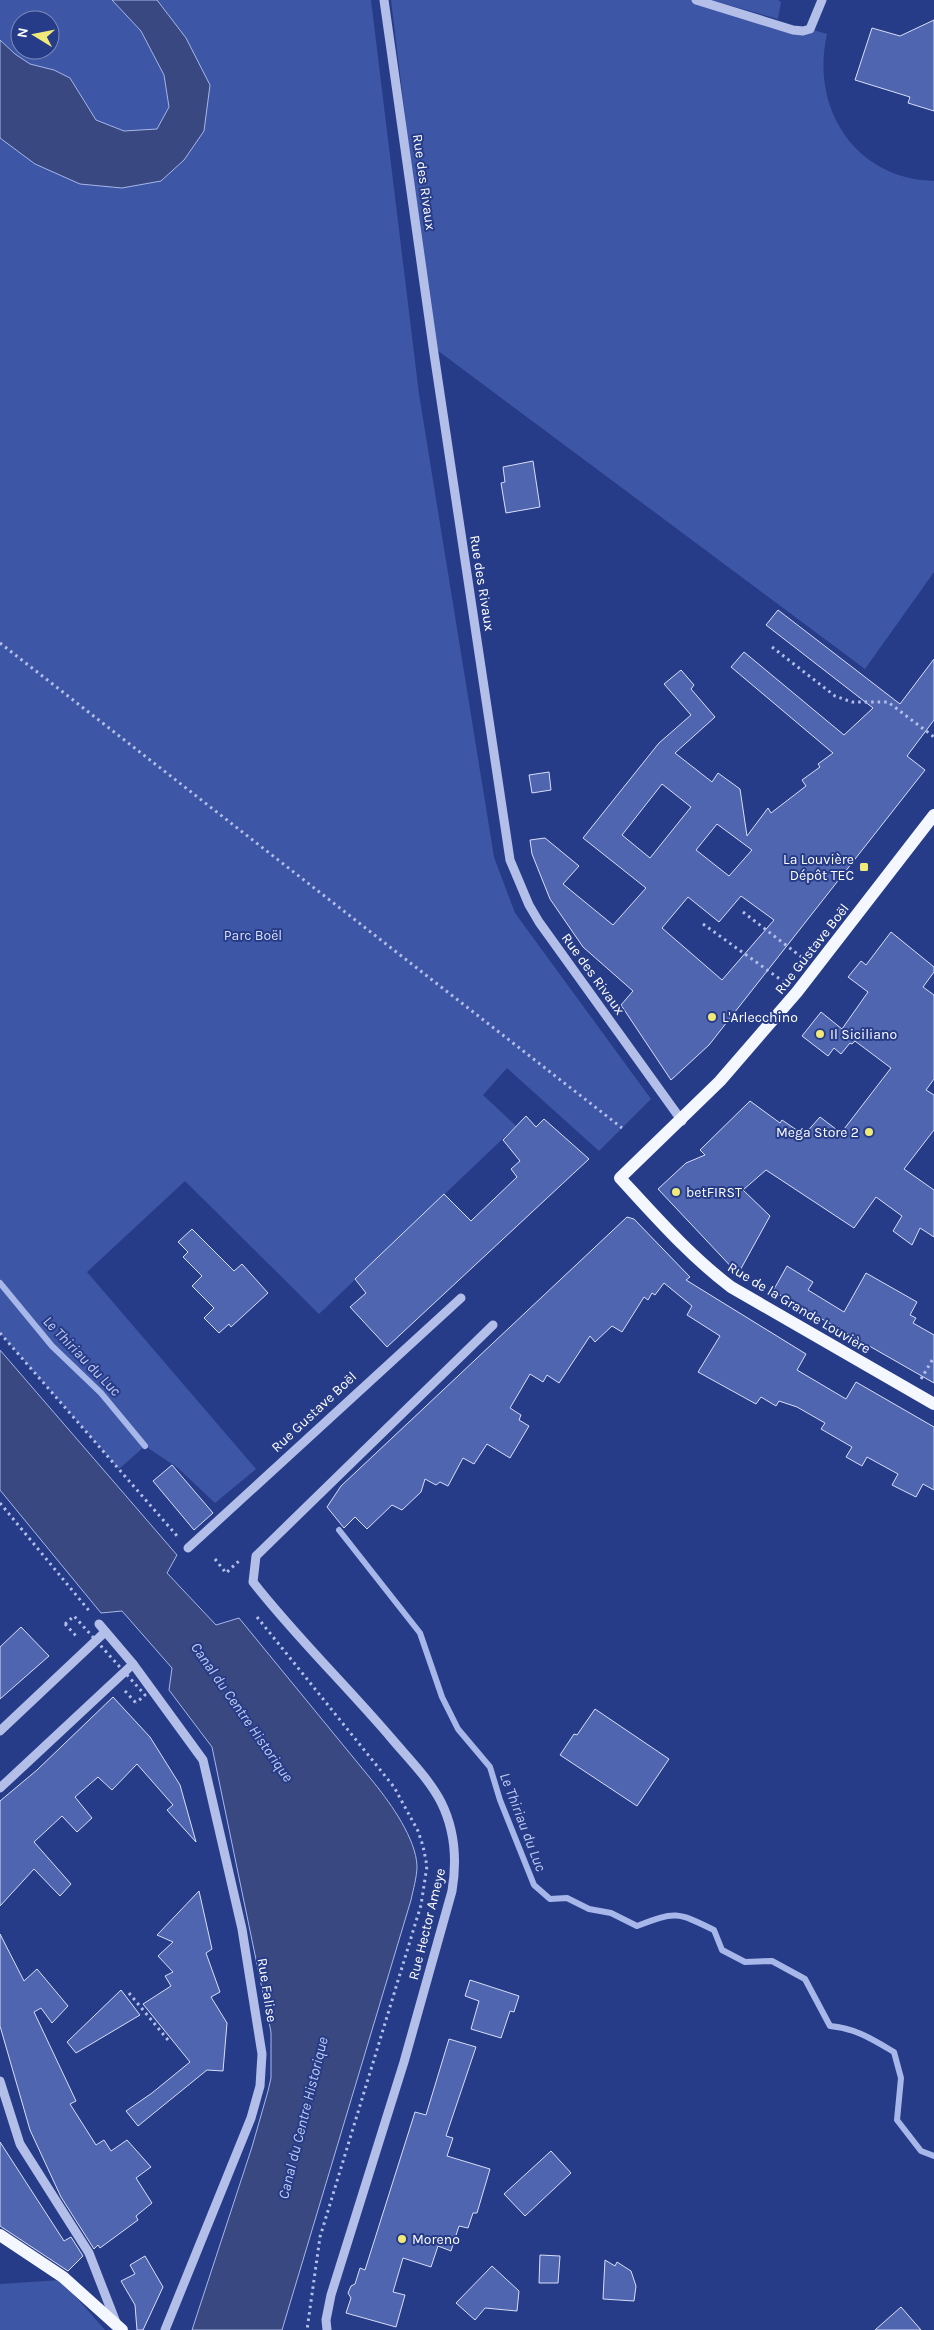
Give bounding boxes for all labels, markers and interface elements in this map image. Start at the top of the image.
north arrow [10,10,60,60]
text: N [13,26,32,39]
street label: Rue des Rivaux [409,133,439,231]
street label: Rue des Rivaux [466,534,498,632]
place label: La Louvière Dépôt TEC [783,851,854,884]
marker: La Louvière Dépôt TEC [858,861,870,873]
street label: Rue Gustave Boël [771,900,853,998]
park label: Parc Boël [224,927,282,944]
street label: Rue des Rivaux [558,930,628,1018]
place label: L'Arlecchino [722,1009,798,1026]
marker: L'Arlecchino [706,1011,718,1023]
place label: Il Siciliano [830,1026,897,1043]
marker: Il Siciliano [814,1028,826,1040]
place label: Mega Store 2 [776,1124,859,1141]
marker: Mega Store 2 [863,1126,875,1138]
place label: betFIRST [686,1184,742,1201]
marker: betFIRST [670,1186,682,1198]
street label: Rue de la Grande Louvière [724,1259,874,1357]
water label: Le Thiriau du Luc [39,1312,125,1400]
street label: Rue Gustave Boël [268,1368,360,1456]
water label: Canal du Centre Historique [187,1639,297,1785]
water label: Le Thiriau du Luc [496,1770,550,1874]
street label: Rue Hector Ameye [405,1866,449,1982]
street label: Rue Falise [254,1957,280,2023]
water label: Canal du Centre Historique [274,2035,332,2201]
place label: Moreno [412,2231,460,2248]
marker: Moreno [396,2233,408,2245]

